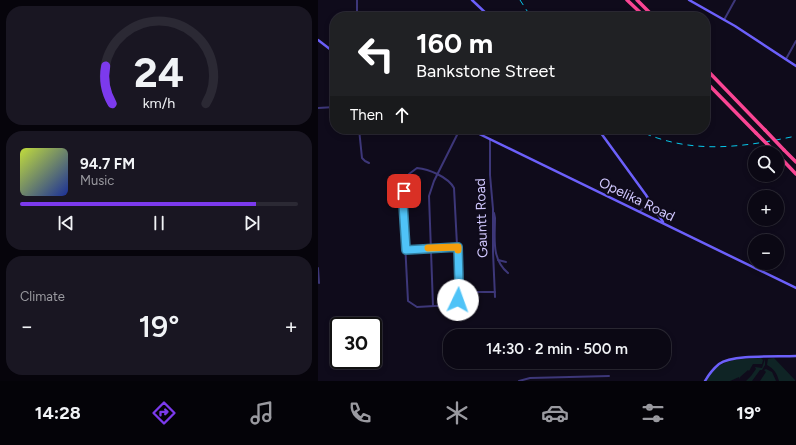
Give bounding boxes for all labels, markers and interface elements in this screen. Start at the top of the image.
text: 160 m [416,26,493,60]
icon: left [350,28,402,80]
text: 24 [134,46,184,96]
text: Bankstone Street [416,60,555,82]
text: km/h [143,93,175,111]
icon: ahead [391,104,413,126]
text: Then [350,106,383,124]
map controls [748,146,784,270]
button: search [748,146,784,182]
text: 94.7 FM [80,155,135,173]
text: Music [80,173,114,188]
pin [387,174,421,208]
street label: Opelika Road [596,174,678,225]
street label: Gauntt Road [472,178,491,258]
icon: arrive [393,180,415,202]
button: + [748,190,784,226]
icon: previous [55,212,77,234]
icon: pause [148,212,170,234]
icon: next [241,212,263,234]
button: − [748,234,784,270]
position arrow [437,279,479,321]
text: Climate [20,289,65,304]
text: 19° [138,308,180,345]
text: − [20,313,34,340]
text: + [284,313,298,340]
speed limit sign: 30 [330,317,382,369]
text: 14:30 · 2 min · 500 m [486,340,628,358]
icon: directions [150,399,178,427]
icon: music [248,399,276,427]
icon: phone [346,399,374,427]
icon: climate [443,399,471,427]
icon: car [541,399,569,427]
icon: filters [639,399,667,427]
text: 14:28 [35,402,81,424]
text: 19° [736,402,761,424]

